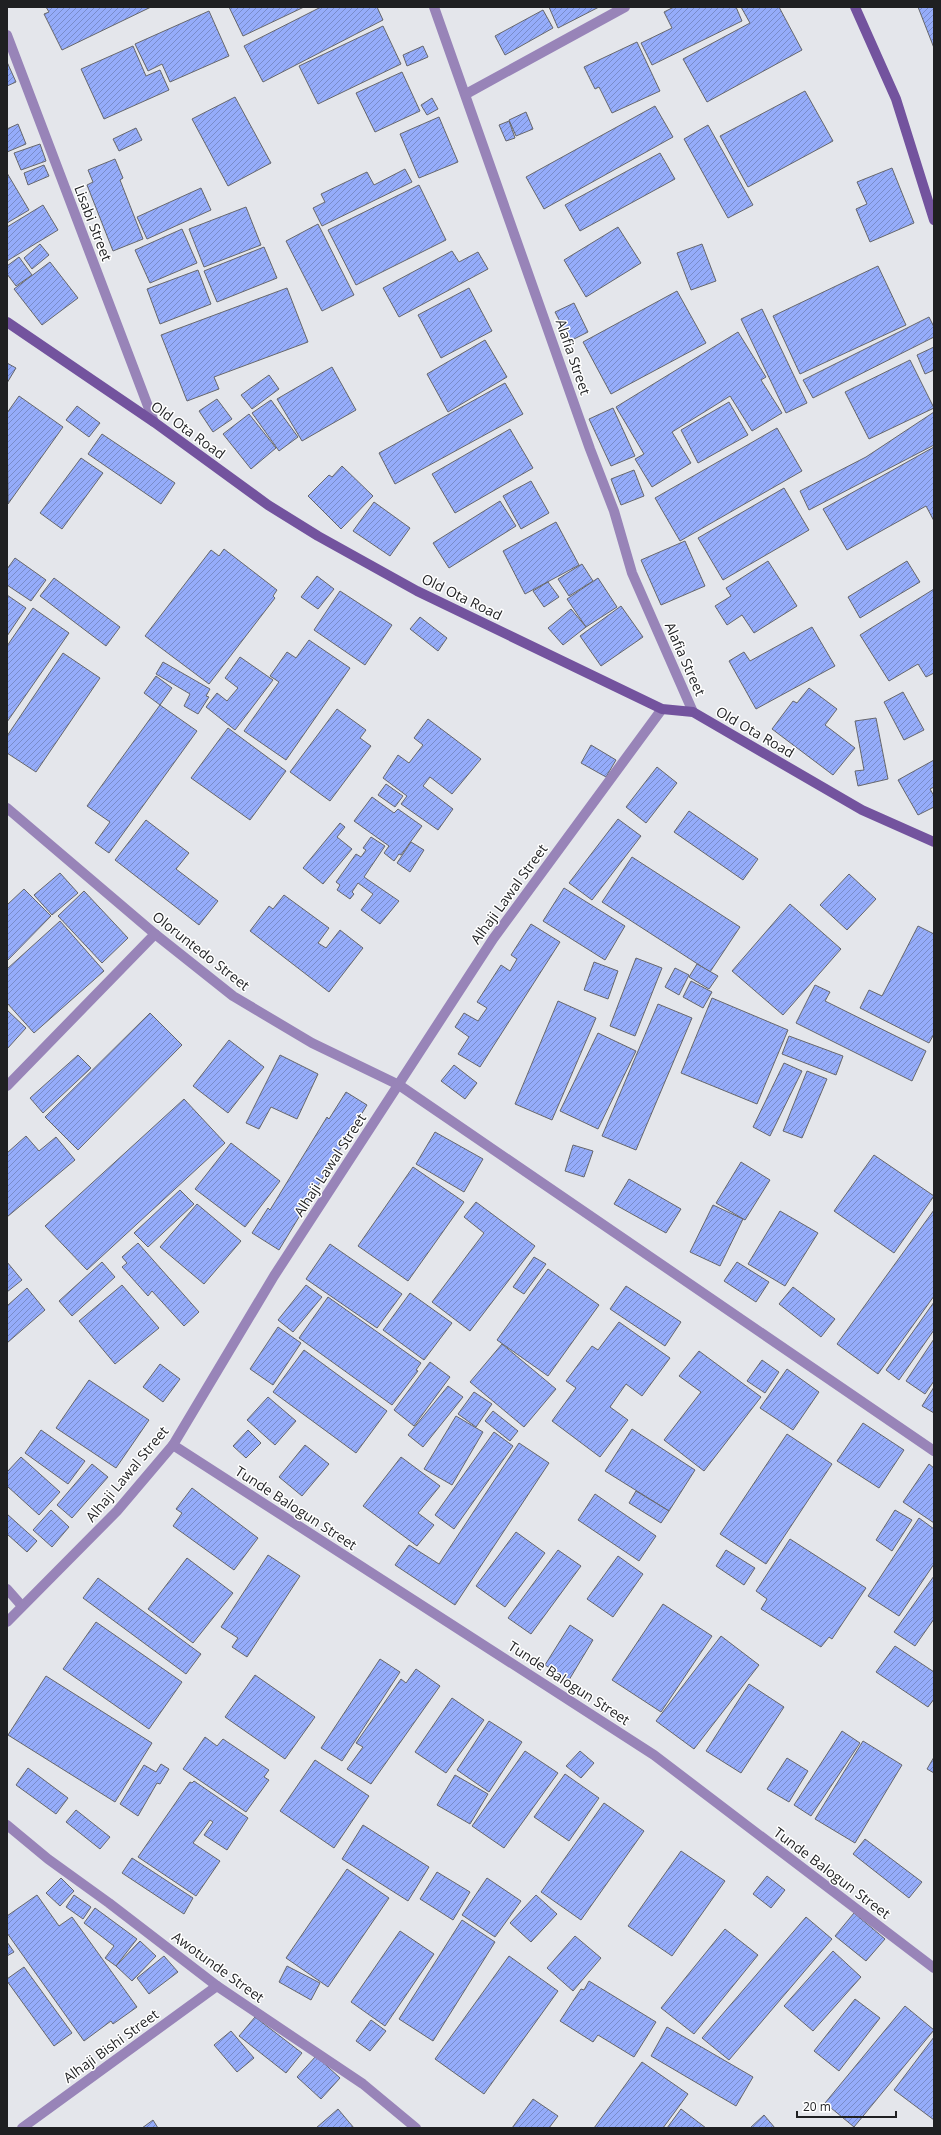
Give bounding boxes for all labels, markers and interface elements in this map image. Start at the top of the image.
street label: Lisabi Street [70,182,117,264]
street label: Alafia Street [552,316,595,397]
street label: Old Ota Road [147,396,229,463]
street label: Old Ota Road [419,569,506,624]
street label: Alafia Street [661,619,710,699]
street label: Old Ota Road [713,702,798,762]
street label: Alhaji Lawal Street [466,840,551,948]
street label: Oloruntedo Street [149,907,254,995]
street label: Alhaji Lawal Street [289,1109,370,1220]
street label: Alhaji Lawal Street [81,1422,172,1526]
street label: Tunde Balogun Street [232,1461,361,1554]
street label: Tunde Balogun Street [505,1636,634,1729]
street label: Tunde Balogun Street [770,1823,894,1923]
street label: Awotunde Street [168,1927,268,2006]
street label: Alhaji Bishi Street [59,2005,162,2087]
scale bar [797,2093,896,2119]
text: 20 m [803,2098,831,2115]

